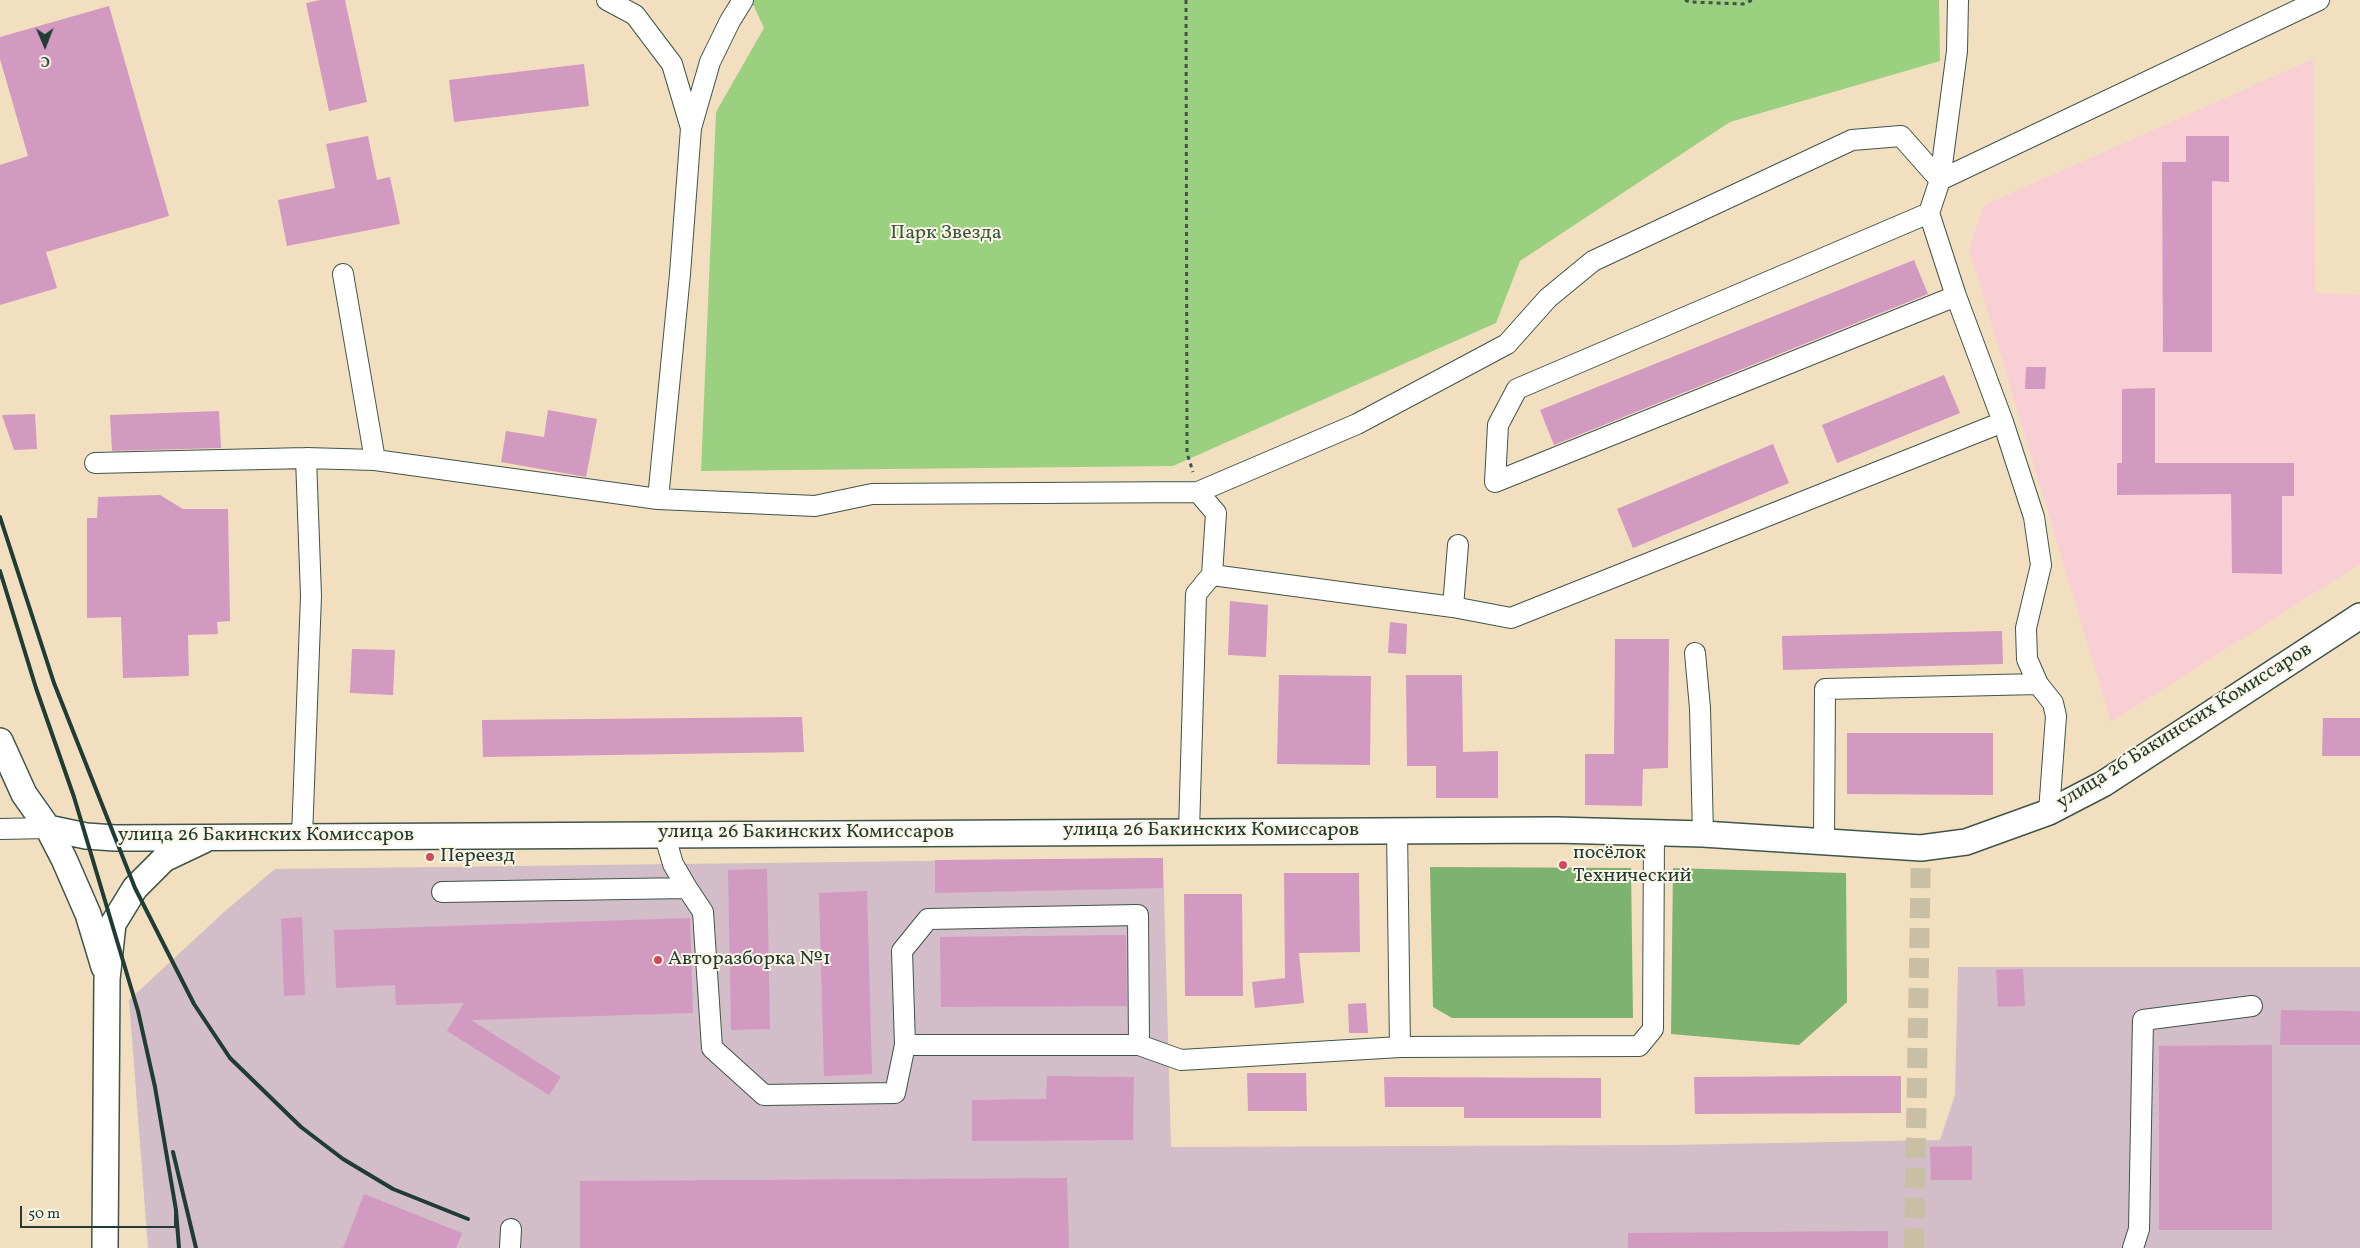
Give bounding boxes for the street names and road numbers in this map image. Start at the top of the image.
street label: улица 26 Бакинских Комиссаров [2053,638,2317,816]
street label: улица 26 Бакинских Комиссаров [1063,819,1359,843]
street label: улица 26 Бакинских Комиссаров [658,821,954,845]
street label: улица 26 Бакинских Комиссаров [118,824,414,848]

